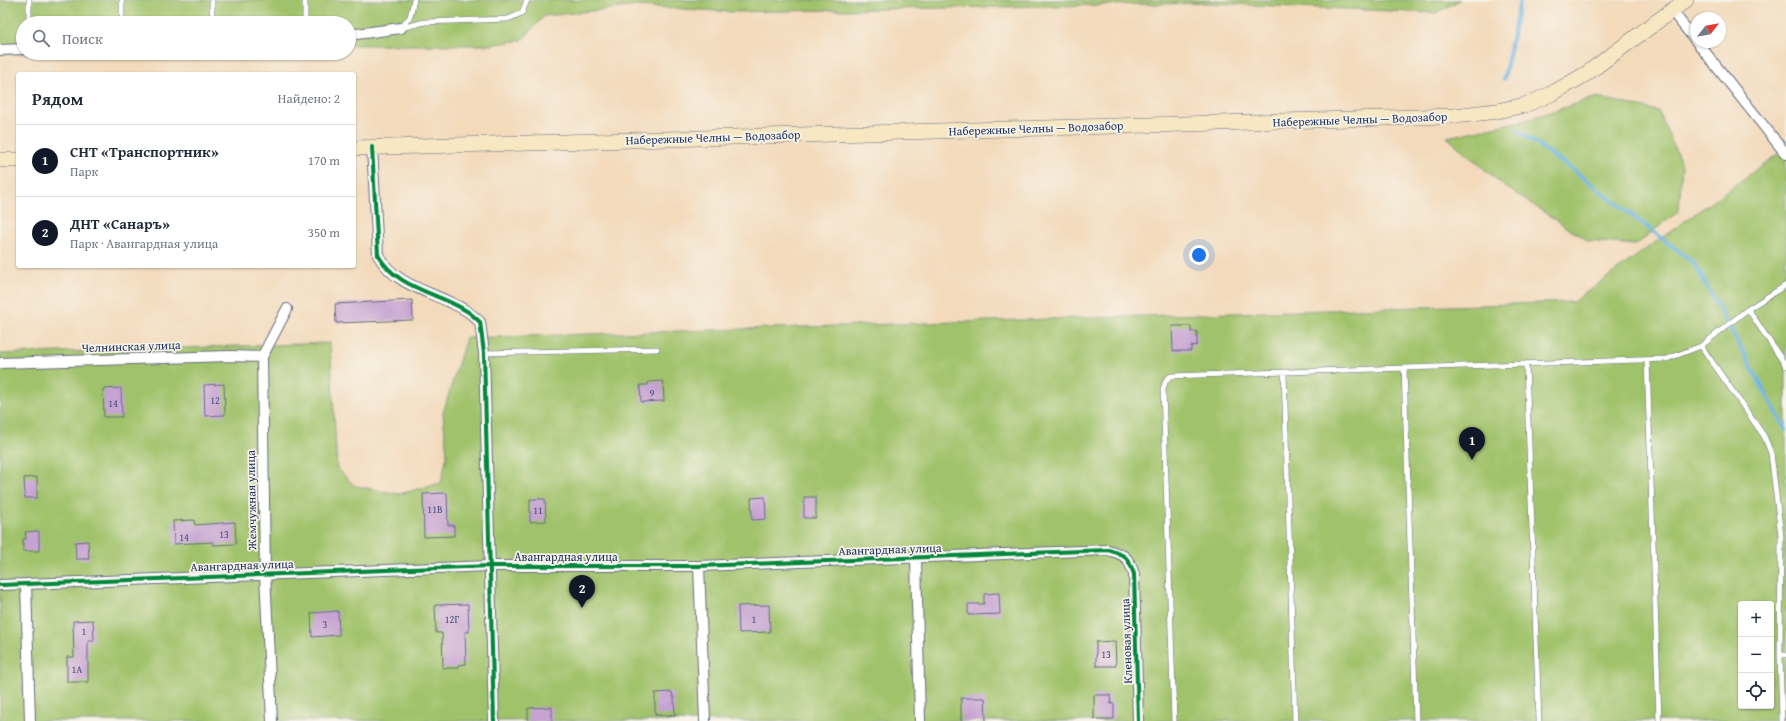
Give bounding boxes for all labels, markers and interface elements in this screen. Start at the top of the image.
north arrow [1690,12,1726,48]
search box [16,16,356,60]
icon: search [30,27,52,49]
text: Поиск [62,28,103,49]
text: Рядом [32,86,83,111]
text: Найдено: 2 [278,89,340,108]
street label: Набережные Челны — Водозабор [1272,107,1448,131]
street label: Набережные Челны — Водозабор [948,116,1124,140]
street label: Набережные Челны — Водозабор [625,125,801,149]
text: СНТ «Транспортник» [70,141,219,162]
text: 1 [42,151,48,170]
text: 170 m [308,151,340,170]
text: Парк [70,162,98,181]
text: ДНТ «Санаръ» [70,213,170,234]
text: 2 [42,223,48,242]
text: 350 m [308,223,340,242]
text: Парк · Авангардная улица [70,234,218,253]
your location [1189,245,1209,265]
street label: Челнинская улица [81,336,181,356]
house number: 9 [650,386,655,401]
house number: 12 [210,393,220,408]
house number: 14 [108,396,118,411]
pin: 1 [1459,427,1485,460]
street label: Жемчужная улица [242,450,260,551]
house number: 11В [427,502,443,517]
house number: 11 [533,503,543,518]
house number: 13 [219,527,229,542]
house number: 14 [179,530,189,545]
street label: Авангардная улица [838,539,942,559]
street label: Авангардная улица [514,548,618,565]
street label: Авангардная улица [190,555,294,575]
pin: 2 [569,575,595,608]
street label: Кленовая улица [1116,598,1136,684]
map controls [1738,601,1774,709]
button: + [1738,601,1774,637]
house number: 12Г [445,612,459,627]
house number: 1 [752,612,757,627]
house number: 3 [323,617,328,632]
house number: 1 [82,624,87,639]
button: − [1738,637,1774,673]
house number: 13 [1101,647,1111,662]
house number: 1А [72,662,82,677]
button: locate [1738,673,1774,709]

